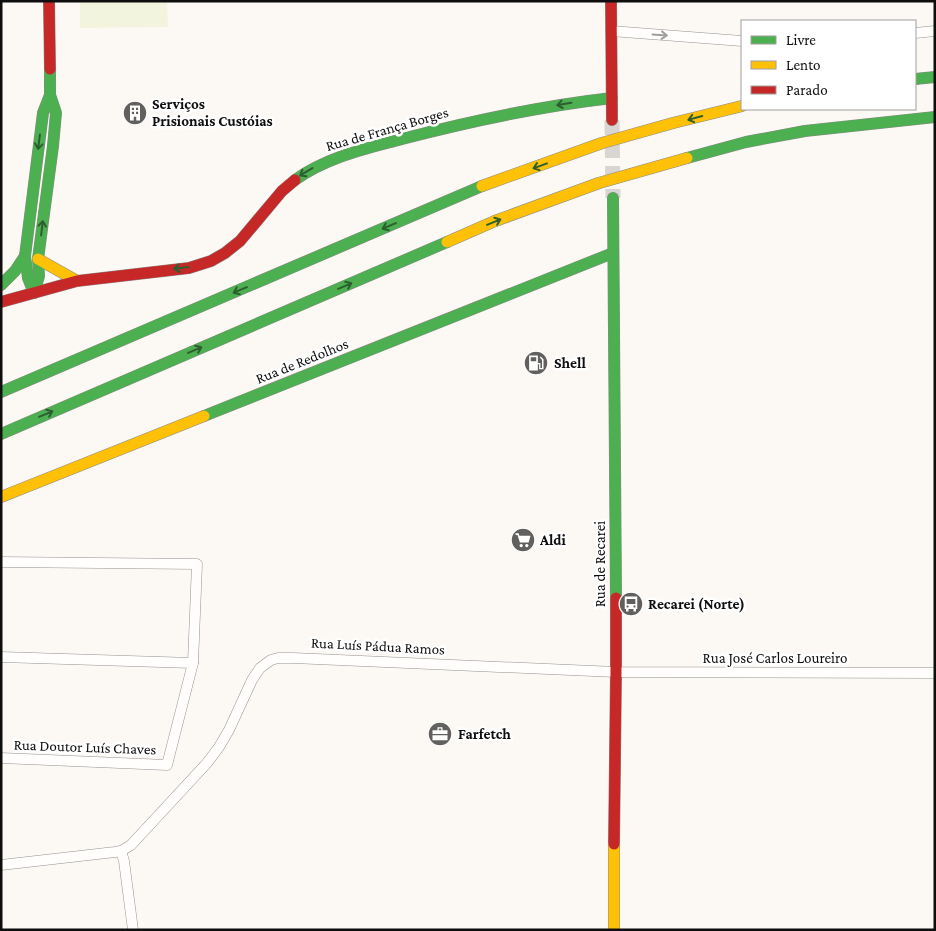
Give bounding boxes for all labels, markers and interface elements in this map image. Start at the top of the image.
legend [741,20,916,110]
one-way arrow [651,30,667,39]
text: Livre [786,32,816,48]
text: Lento [786,57,820,73]
text: Parado [786,82,828,98]
place label: Serviços Prisionais Custóias [152,96,273,129]
one-way arrow [556,99,572,109]
building icon: Serviços Prisionais Custóias [122,100,148,126]
street label: Rua de França Borges [324,104,451,155]
one-way arrow [687,114,703,123]
one-way arrow [34,134,44,150]
one-way arrow [533,162,548,171]
one-way arrow [300,168,314,178]
one-way arrow [486,217,501,226]
one-way arrow [37,220,47,236]
one-way arrow [382,222,397,232]
one-way arrow [174,264,190,274]
one-way arrow [337,280,352,290]
one-way arrow [233,286,248,296]
street label: Rua de Redolhos [253,335,351,387]
one-way arrow [187,345,202,355]
fuel station icon: Shell [523,350,549,376]
place label: Shell [554,355,586,371]
one-way arrow [38,409,53,419]
street label: Rua de Recarei [592,521,608,607]
supermarket icon: Aldi [510,527,536,553]
place label: Aldi [539,532,566,548]
bus stop icon: Recarei (Norte) [618,591,644,617]
place label: Recarei (Norte) [648,596,745,613]
street label: Rua Luís Pádua Ramos [311,634,446,658]
street label: Rua José Carlos Loureiro [703,650,847,667]
office icon: Farfetch [427,721,453,747]
place label: Farfetch [458,726,511,742]
street label: Rua Doutor Luís Chaves [13,737,157,757]

